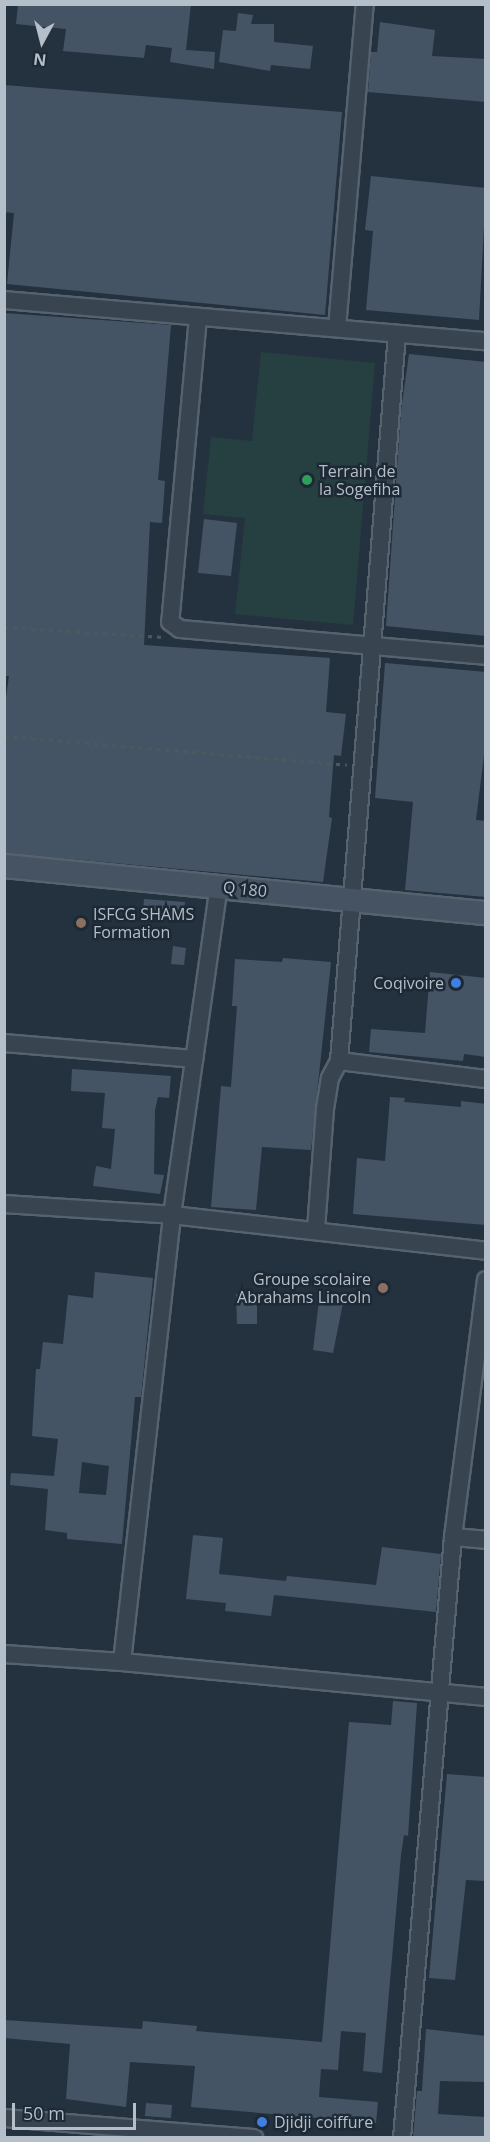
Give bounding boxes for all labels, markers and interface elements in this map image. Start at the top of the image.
north arrow [12,12,72,72]
text: N [32,48,48,72]
place label: Terrain de la Sogefiha [319,461,400,499]
marker: Terrain de la Sogefiha [300,473,314,487]
street label: Q 180 [222,877,268,901]
place label: ISFCG SHAMS Formation [93,904,194,942]
marker: ISFCG SHAMS Formation [74,916,88,930]
place label: Coqivoire [373,973,444,993]
marker: Coqivoire [449,976,463,990]
place label: Groupe scolaire Abrahams Lincoln [237,1269,371,1307]
marker: Groupe scolaire Abrahams Lincoln [376,1281,390,1295]
scale bar [15,2091,140,2129]
text: 50 m [23,2101,65,2125]
place label: Djidji coiffure [274,2112,373,2132]
marker: Djidji coiffure [255,2115,269,2129]

